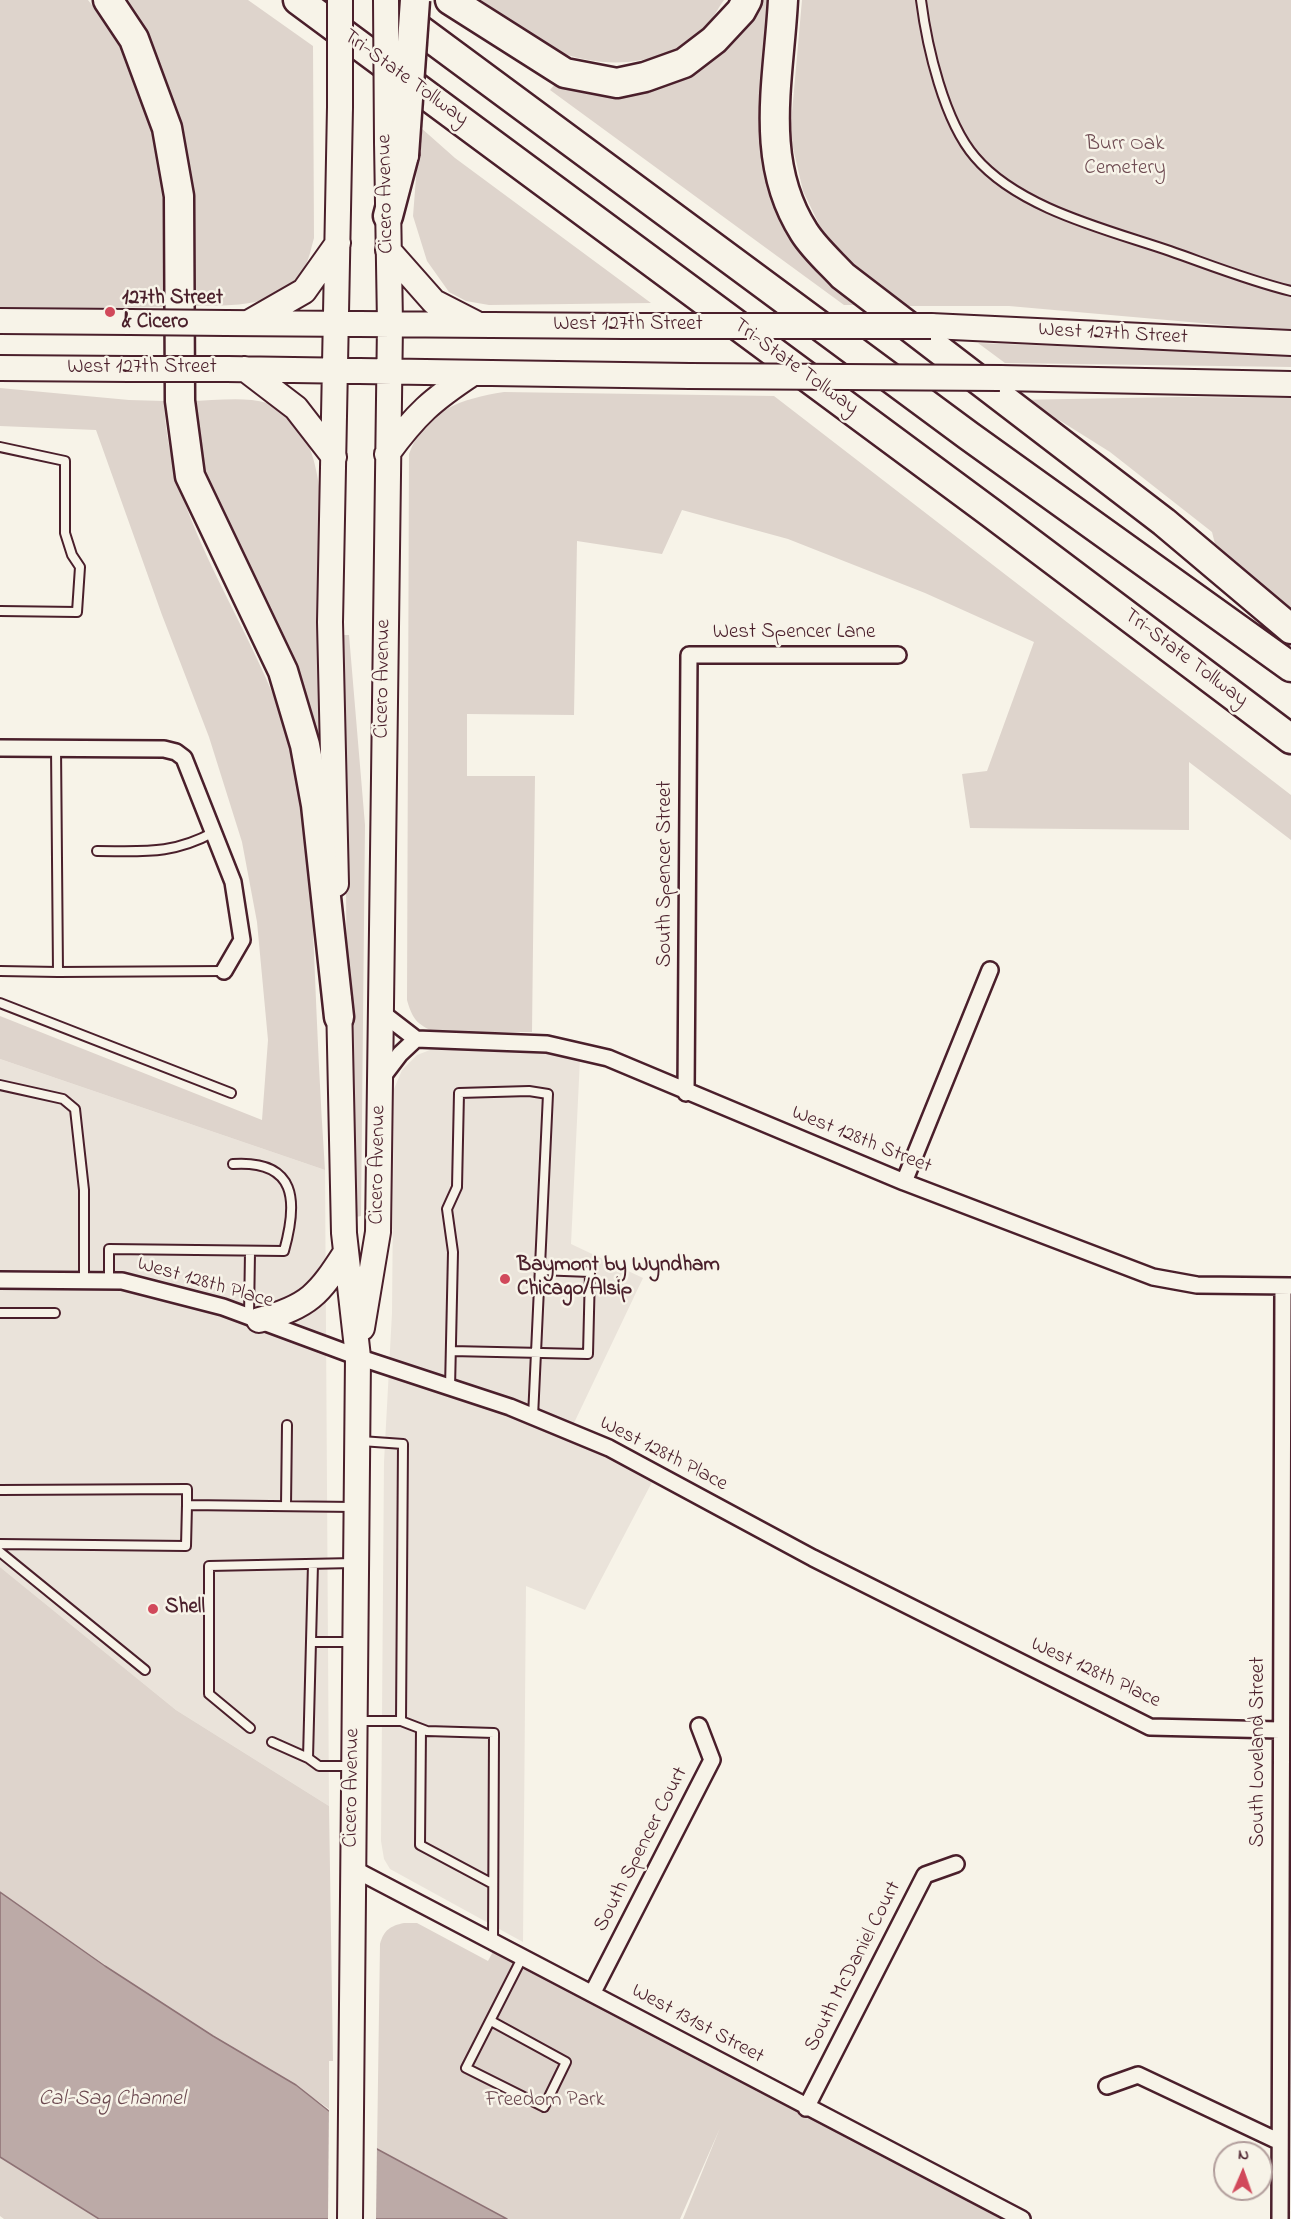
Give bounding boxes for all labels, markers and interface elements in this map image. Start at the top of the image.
street label: Tri-State Tollway [337,25,473,133]
park label: Burr Oak Cemetery [1084,133,1166,183]
street label: Cicero Avenue [373,134,401,254]
place label: 127th Street & Cicero [122,287,223,337]
marker: 127th Street & Cicero [103,305,117,319]
street label: West 127th Street [553,313,703,339]
street label: Tri-State Tollway [727,314,863,422]
street label: West 127th Street [1038,319,1188,351]
street label: West 127th Street [67,356,217,382]
street label: Tri-State Tollway [1118,604,1252,714]
street label: Cicero Avenue [370,619,398,739]
street label: West Spencer Lane [713,621,875,647]
street label: South Spencer Street [654,781,680,967]
street label: West 128th Street [787,1101,935,1181]
street label: Cicero Avenue [365,1105,393,1225]
street label: West 128th Place [134,1253,276,1315]
place label: Baymont by Wyndham Chicago/Alsip [517,1254,720,1304]
marker: Baymont by Wyndham Chicago/Alsip [498,1272,512,1286]
street label: West 128th Place [595,1412,731,1498]
place label: Shell [165,1596,205,1622]
marker: Shell [146,1602,160,1616]
street label: West 128th Place [1026,1633,1164,1715]
street label: South Loveland Street [1247,1657,1273,1847]
street label: Cicero Avenue [339,1728,367,1848]
street label: South Spencer Court [590,1763,694,1937]
street label: South McDaniel Court [800,1878,908,2056]
street label: West 131st Street [626,1979,768,2071]
water label: Cal-Sag Channel [39,2087,185,2113]
park label: Freedom Park [485,2089,605,2115]
north arrow [1213,2141,1273,2201]
text: N [1238,2143,1249,2167]

